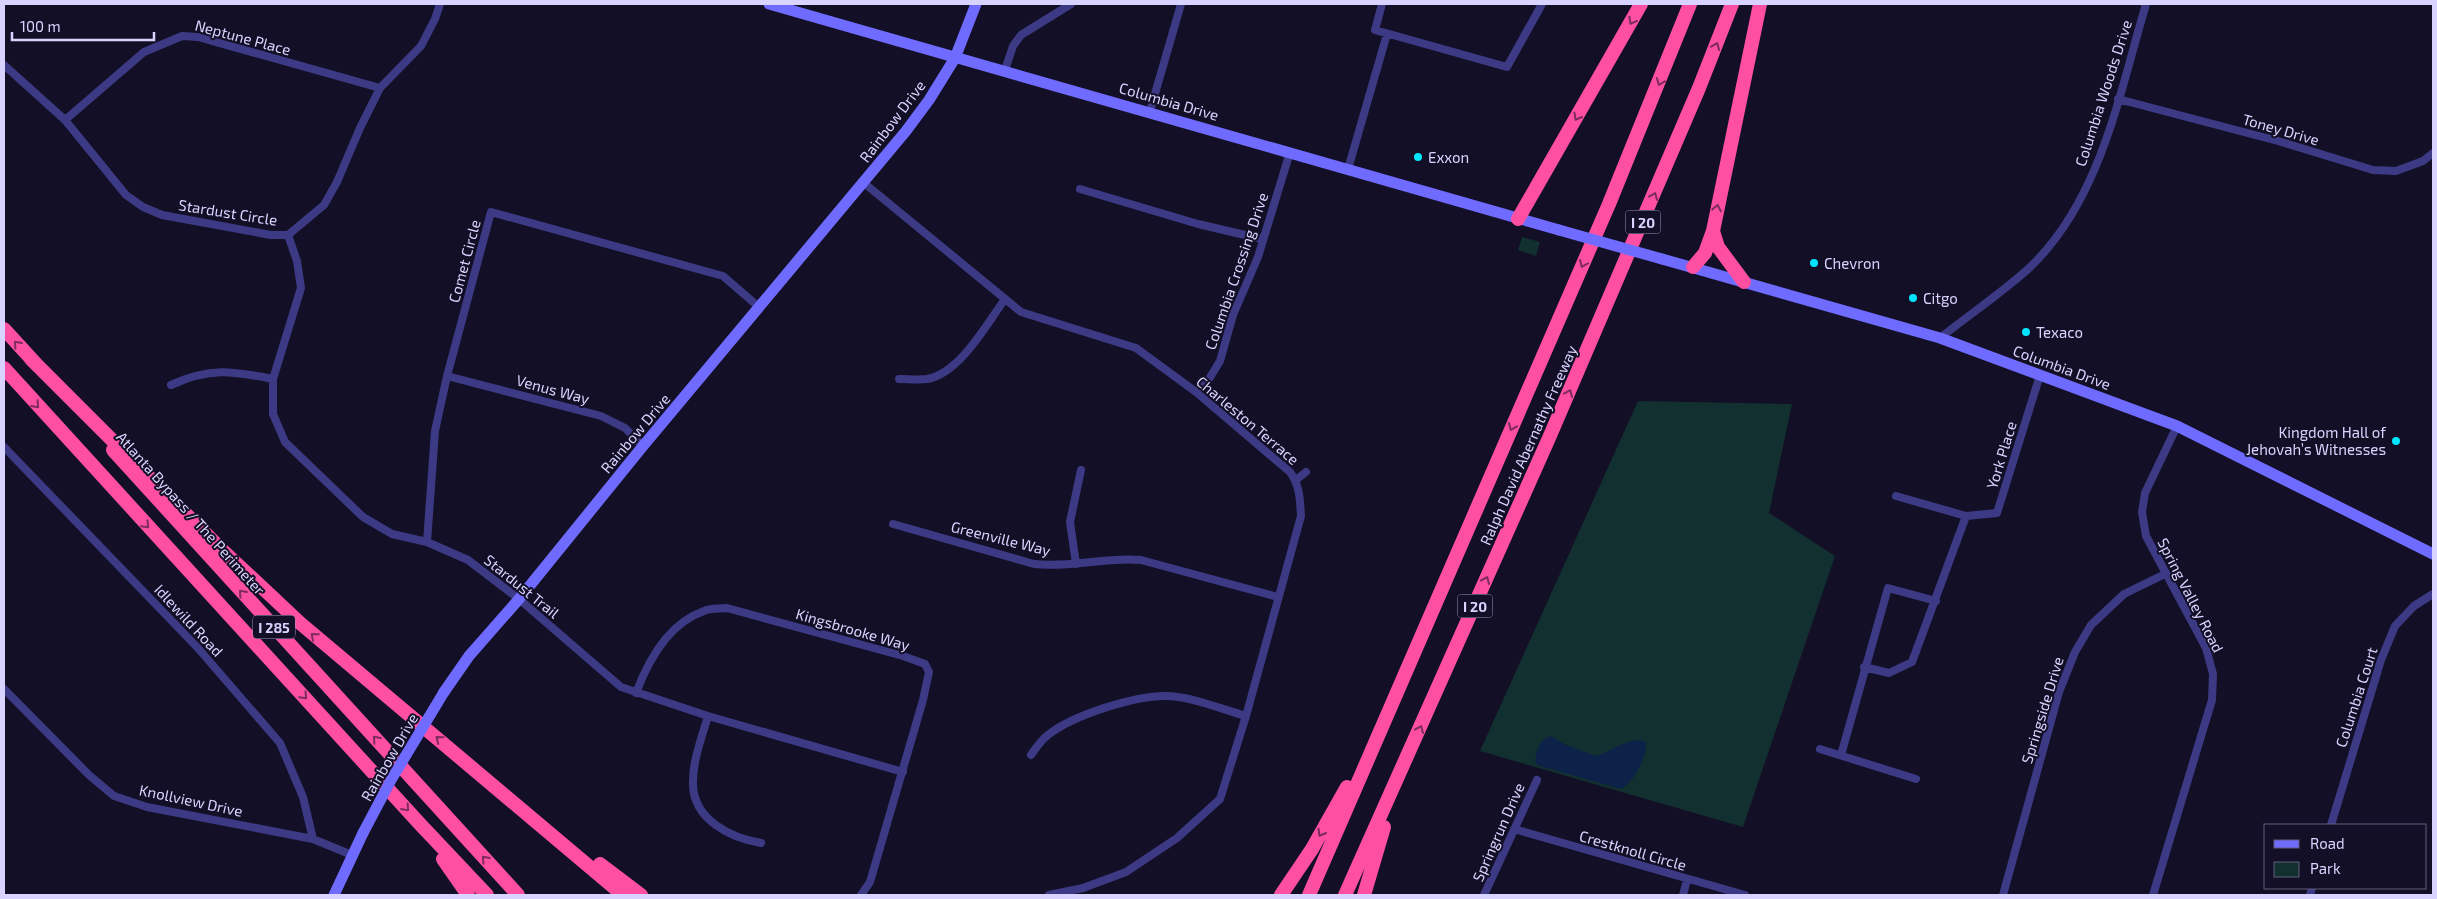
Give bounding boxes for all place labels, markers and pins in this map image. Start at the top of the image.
place label: Exxon [1428,148,1469,166]
marker: Exxon [1412,151,1424,163]
place label: Chevron [1824,254,1880,272]
marker: Chevron [1808,257,1820,269]
place label: Citgo [1923,289,1958,307]
marker: Citgo [1907,292,1919,304]
place label: Texaco [2036,323,2083,341]
marker: Texaco [2020,326,2032,338]
place label: Kingdom Hall of Jehovah’s Witnesses [2246,423,2386,458]
marker: Kingdom Hall of Jehovah’s Witnesses [2390,435,2402,447]

